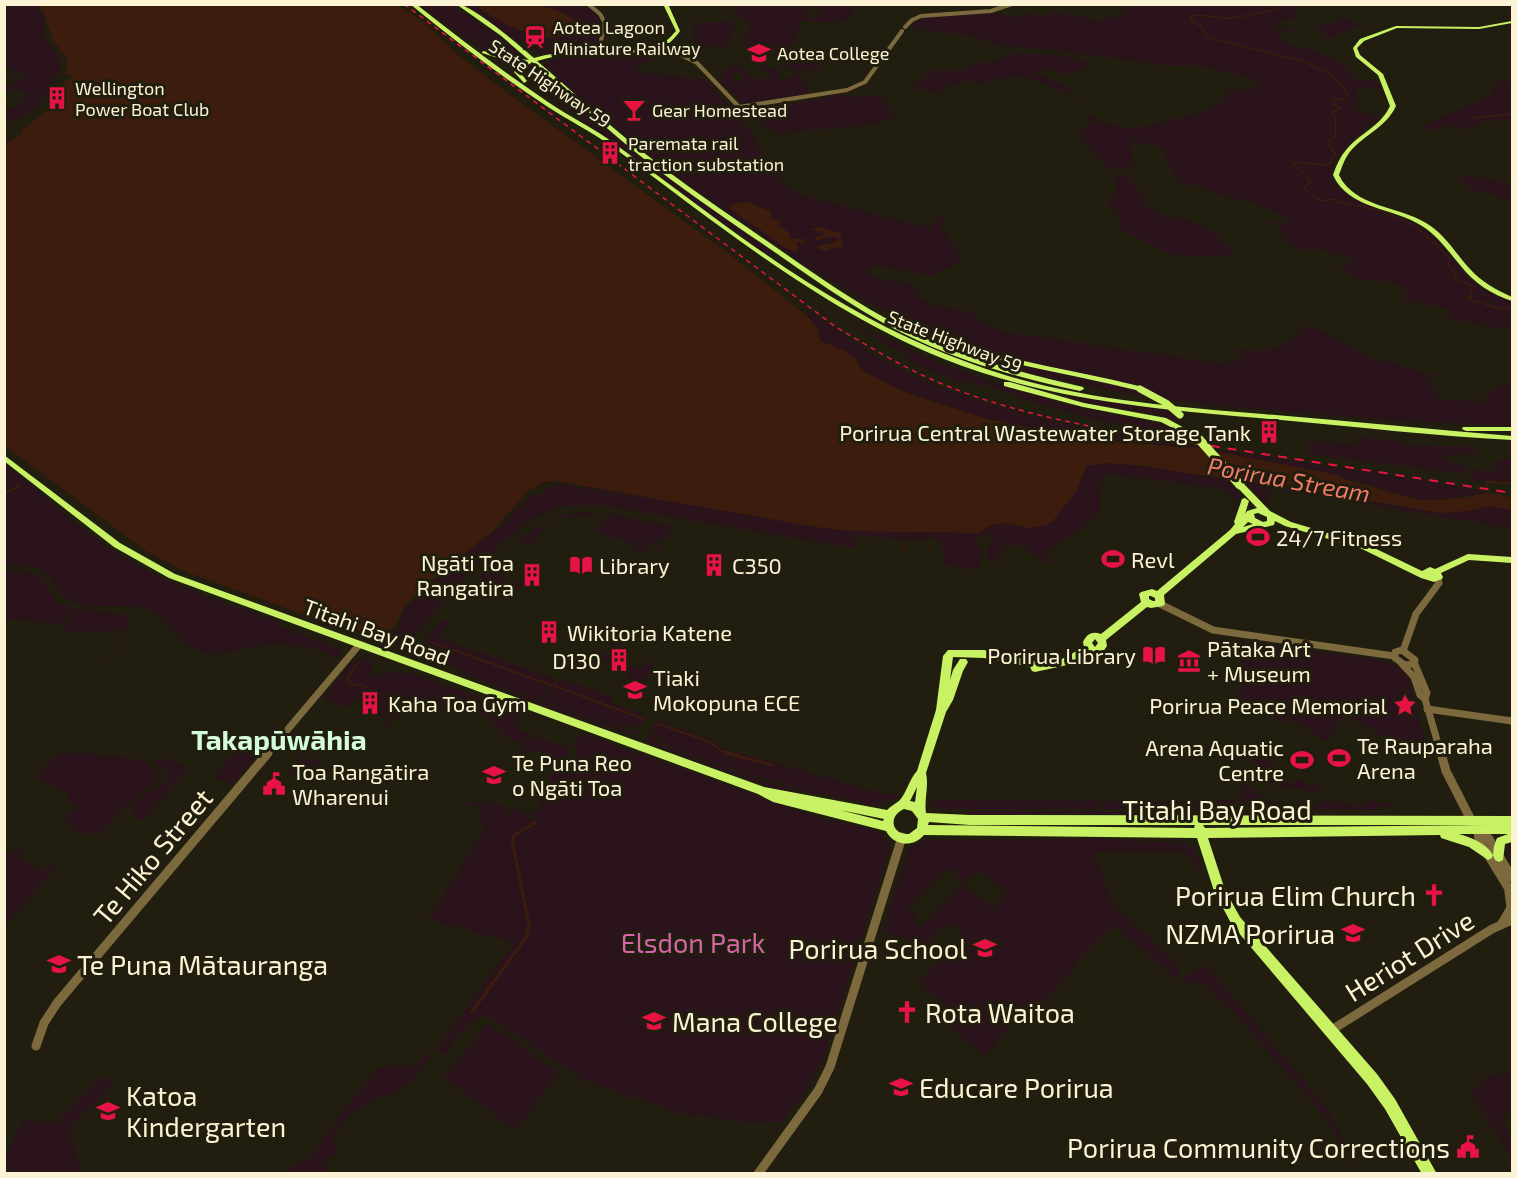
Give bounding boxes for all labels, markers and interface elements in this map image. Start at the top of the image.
place label: Aotea Lagoon Miniature Railway [553,16,701,59]
station icon: Aotea Lagoon Miniature Railway [522,24,548,50]
street label: State Highway 59 [485,34,615,132]
school or university icon: Aotea College [746,40,772,66]
place label: Aotea College [777,42,889,64]
place label: Wellington Power Boat Club [75,77,209,120]
building icon: Wellington Power Boat Club [44,85,70,111]
bar icon: Gear Homestead [621,97,647,123]
place label: Gear Homestead [652,99,787,121]
place label: Paremata rail traction substation [628,132,784,175]
building icon: Paremata rail traction substation [597,140,623,166]
street label: State Highway 59 [885,305,1025,377]
place label: Porirua Central Wastewater Storage Tank [839,419,1251,445]
building icon: Porirua Central Wastewater Storage Tank [1256,419,1282,445]
water label: Porirua Stream [1205,450,1373,508]
sports icon: 24/7 Fitness [1245,524,1271,550]
place label: 24/7 Fitness [1276,524,1402,550]
sports icon: Revl [1100,546,1126,572]
place label: Revl [1131,546,1175,572]
place label: Ngāti Toa Rangatira [417,549,514,600]
library icon: Library [568,552,594,578]
place label: Library [599,552,670,578]
building icon: C350 [701,552,727,578]
place label: C350 [732,552,782,578]
building icon: Ngāti Toa Rangatira [519,562,545,588]
street label: Titahi Bay Road [300,592,454,670]
building icon: Wikitoria Katene [536,619,562,645]
place label: Wikitoria Katene [567,619,732,645]
place label: Pātaka Art + Museum [1207,635,1311,686]
place label: Porirua Library [987,642,1136,668]
library icon: Porirua Library [1141,642,1167,668]
place label: D130 [552,647,601,673]
building icon: D130 [606,647,632,673]
museum icon: Pātaka Art + Museum [1176,648,1202,674]
place label: Tiaki Mokopuna ECE [653,664,800,715]
school or university icon: Tiaki Mokopuna ECE [622,677,648,703]
building icon: Kaha Toa Gym [357,690,383,716]
place label: Kaha Toa Gym [388,690,527,716]
place label: Porirua Peace Memorial [1149,692,1387,718]
place icon: Porirua Peace Memorial [1392,692,1418,718]
district label: Takapūwāhia [191,722,367,756]
place label: Te Rauparaha Arena [1357,732,1493,783]
place label: Arena Aquatic Centre [1145,734,1284,785]
sports icon: Te Rauparaha Arena [1326,745,1352,771]
sports icon: Arena Aquatic Centre [1289,747,1315,773]
place label: Te Puna Reo o Ngāti Toa [512,749,632,800]
place label: Toa Rangātira Wharenui [292,758,429,809]
school or university icon: Te Puna Reo o Ngāti Toa [481,762,507,788]
public building icon: Toa Rangātira Wharenui [261,771,287,797]
street label: Te Hiko Street [86,781,218,931]
street label: Titahi Bay Road [1122,793,1312,826]
place label: Porirua Elim Church [1175,879,1416,911]
church icon: Porirua Elim Church [1421,882,1447,908]
street label: Heriot Drive [1339,903,1479,1007]
place label: NZMA Porirua [1165,917,1335,949]
school or university icon: NZMA Porirua [1340,920,1366,946]
park label: Elsdon Park [621,926,766,958]
place label: Porirua School [789,932,967,964]
school or university icon: Porirua School [972,935,998,961]
place label: Te Puna Mātauranga [77,948,328,981]
school or university icon: Te Puna Mātauranga [46,951,72,977]
place label: Rota Waitoa [925,996,1075,1028]
church icon: Rota Waitoa [894,999,920,1025]
place label: Mana College [672,1005,838,1038]
school or university icon: Mana College [641,1008,667,1034]
place label: Educare Porirua [919,1071,1114,1103]
school or university icon: Educare Porirua [888,1074,914,1100]
place label: Katoa Kindergarten [126,1079,286,1143]
school or university icon: Katoa Kindergarten [95,1098,121,1124]
place label: Porirua Community Corrections [1067,1131,1450,1164]
public building icon: Porirua Community Corrections [1455,1134,1481,1160]

